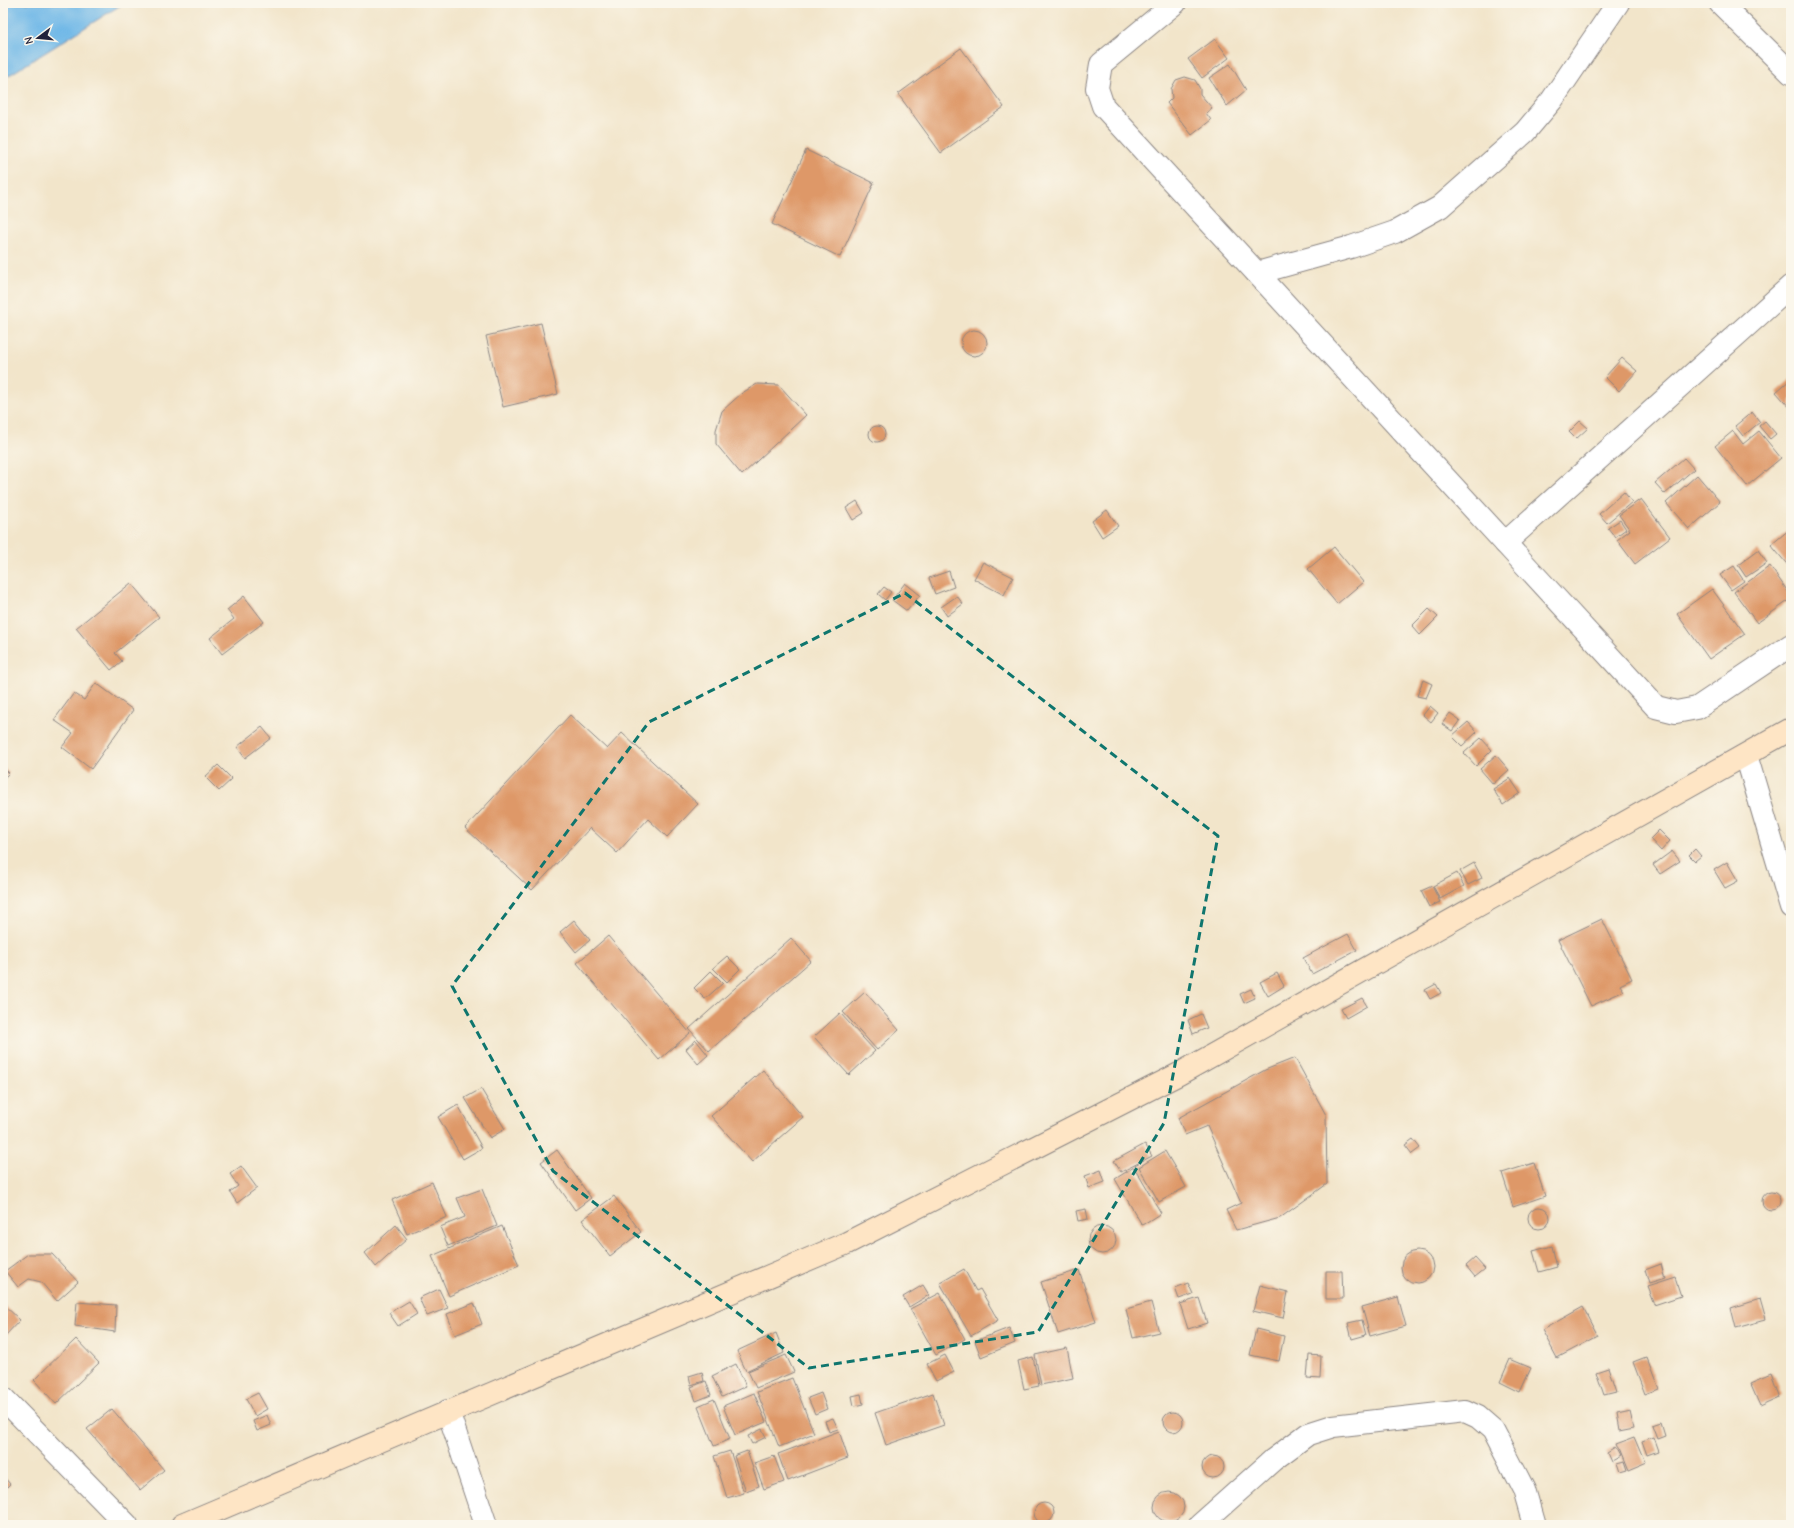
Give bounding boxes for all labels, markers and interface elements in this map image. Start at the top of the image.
north arrow [18,18,58,58]
text: N [22,35,36,46]

